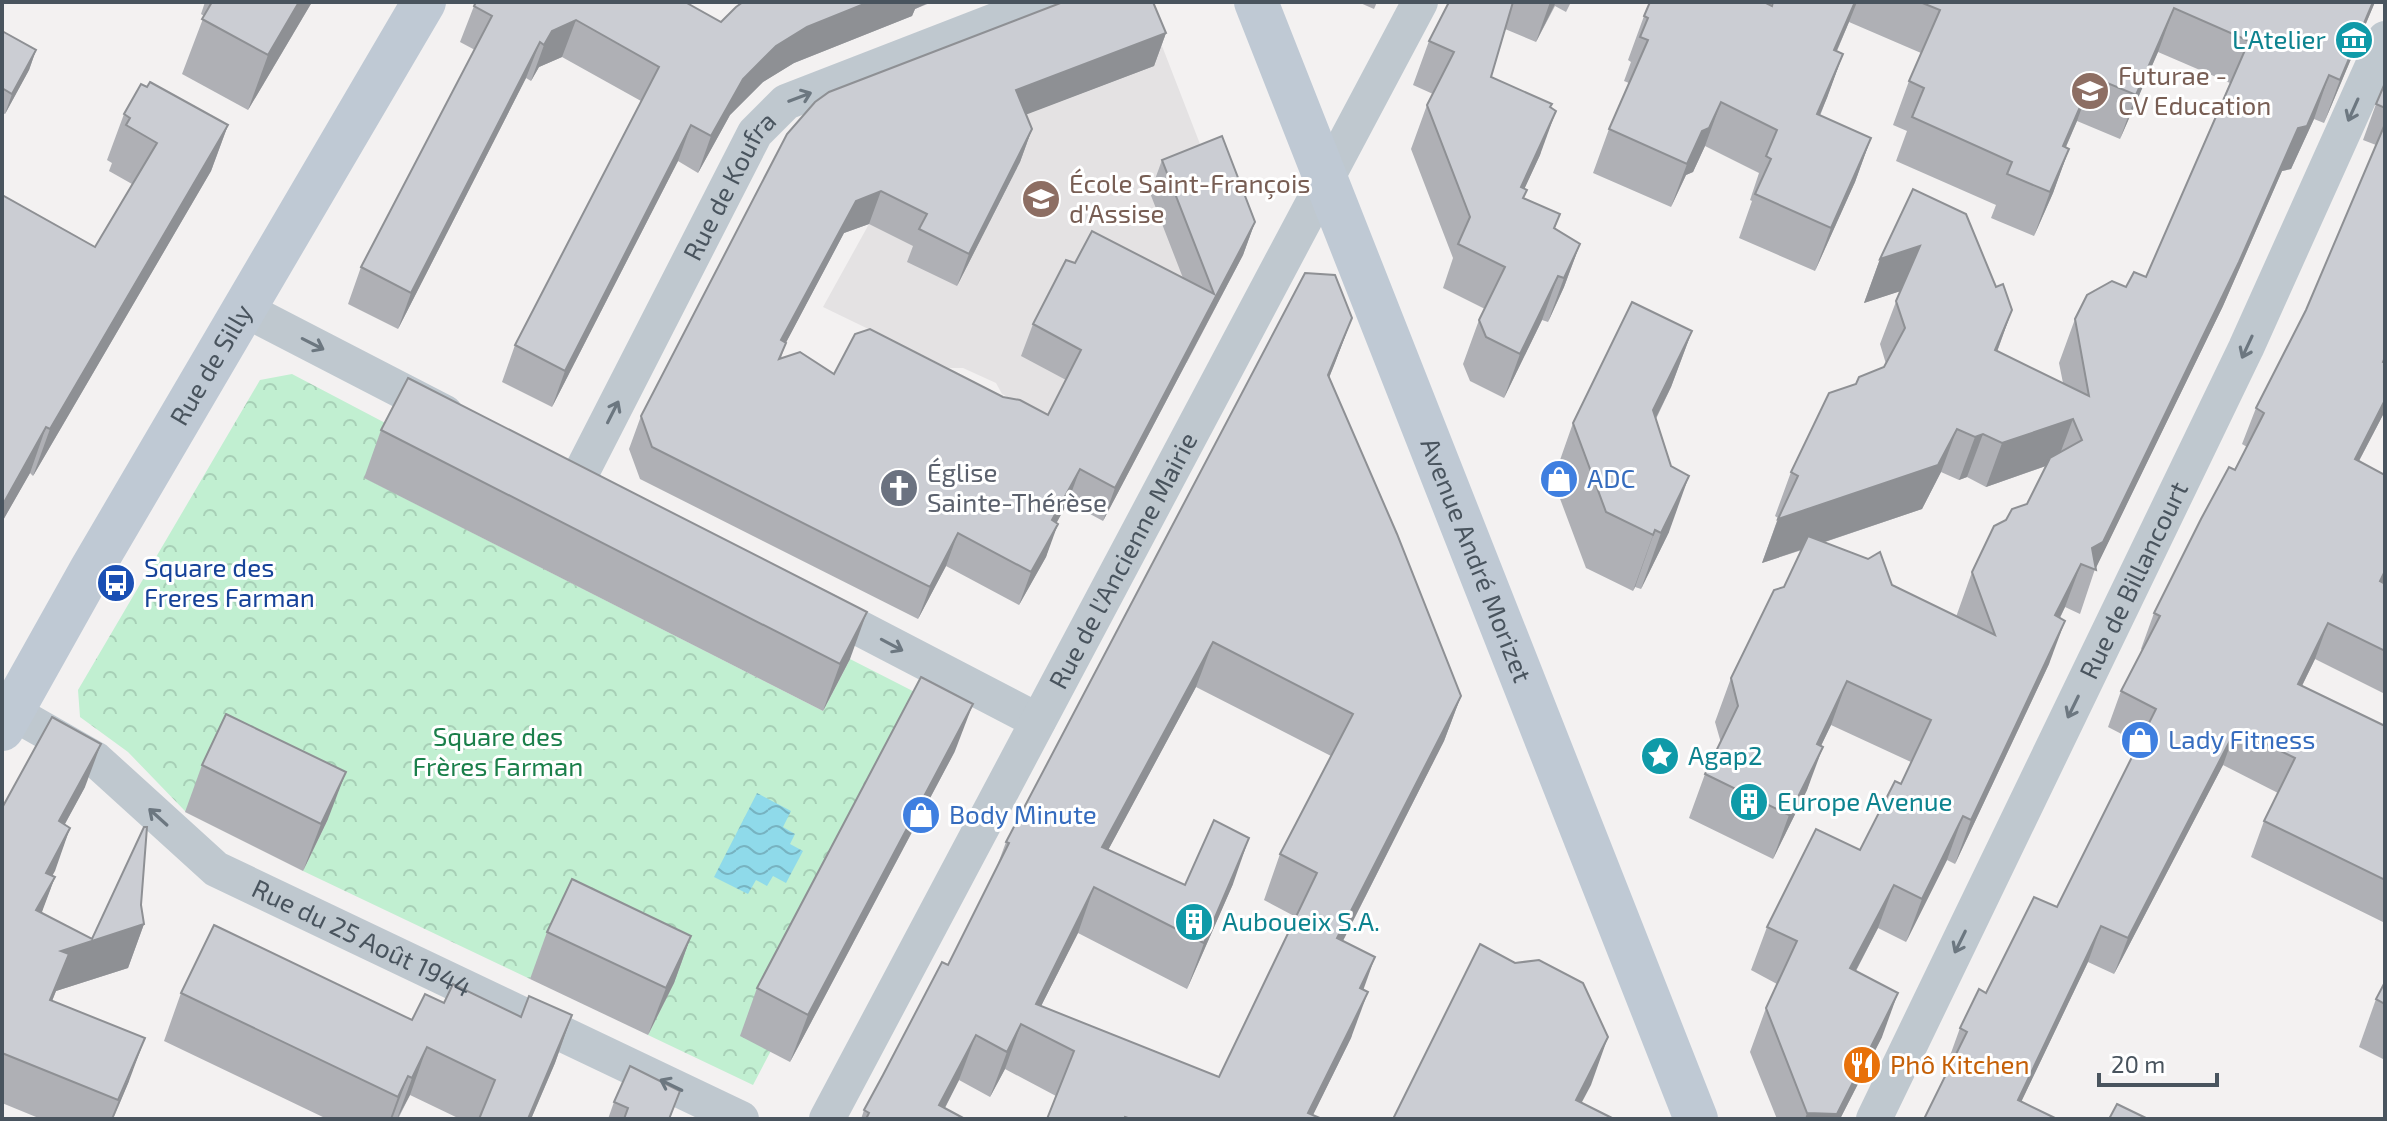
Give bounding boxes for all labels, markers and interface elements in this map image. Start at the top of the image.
museum icon: L'Atelier [2333,19,2375,61]
place label: L'Atelier [2232,23,2326,54]
place label: Futurae - CV Education [2118,59,2271,120]
school or university icon: Futurae - CV Education [2069,70,2111,112]
one-way arrow [787,88,812,103]
one-way arrow [2345,98,2360,122]
street label: Rue de Koufra [676,104,781,265]
place label: École Saint-François d'Assise [1069,167,1311,228]
school or university icon: École Saint-François d'Assise [1020,178,1062,220]
street label: Rue de Silly [162,298,258,430]
one-way arrow [2238,334,2253,359]
one-way arrow [301,337,325,353]
one-way arrow [605,400,621,424]
street label: Rue de l'Ancienne Mairie [1041,427,1203,694]
street label: Avenue André Morizet [1415,433,1539,686]
place label: Église Sainte-Thérèse [927,456,1107,517]
shop icon: ADC [1538,458,1580,500]
place label: ADC [1587,462,1635,493]
church icon: Église Sainte-Thérèse [878,467,920,509]
street label: Rue de Billancourt [2072,476,2193,683]
place label: Square des Freres Farman [144,551,315,612]
bus stop icon: Square des Freres Farman [95,562,137,604]
one-way arrow [879,638,903,654]
one-way arrow [2065,695,2080,719]
shop icon: Lady Fitness [2119,719,2161,761]
park label: Square des Frères Farman [413,720,583,781]
place label: Lady Fitness [2168,723,2315,754]
place icon: Agap2 [1639,735,1681,777]
place label: Agap2 [1688,739,1763,770]
building icon: Europe Avenue [1728,781,1770,823]
place label: Europe Avenue [1777,785,1953,816]
shop icon: Body Minute [900,794,942,836]
place label: Body Minute [949,798,1097,829]
one-way arrow [148,807,168,826]
street label: Rue du 25 Août 1944 [248,872,477,1002]
building icon: Auboueix S.A. [1173,901,1215,943]
place label: Auboueix S.A. [1222,905,1380,936]
one-way arrow [1952,929,1967,953]
scale bar [2099,1037,2217,1087]
restaurant icon: Phô Kitchen [1841,1044,1883,1086]
place label: Phô Kitchen [1890,1048,2030,1079]
text: 20 m [2111,1049,2165,1078]
one-way arrow [659,1077,683,1092]

